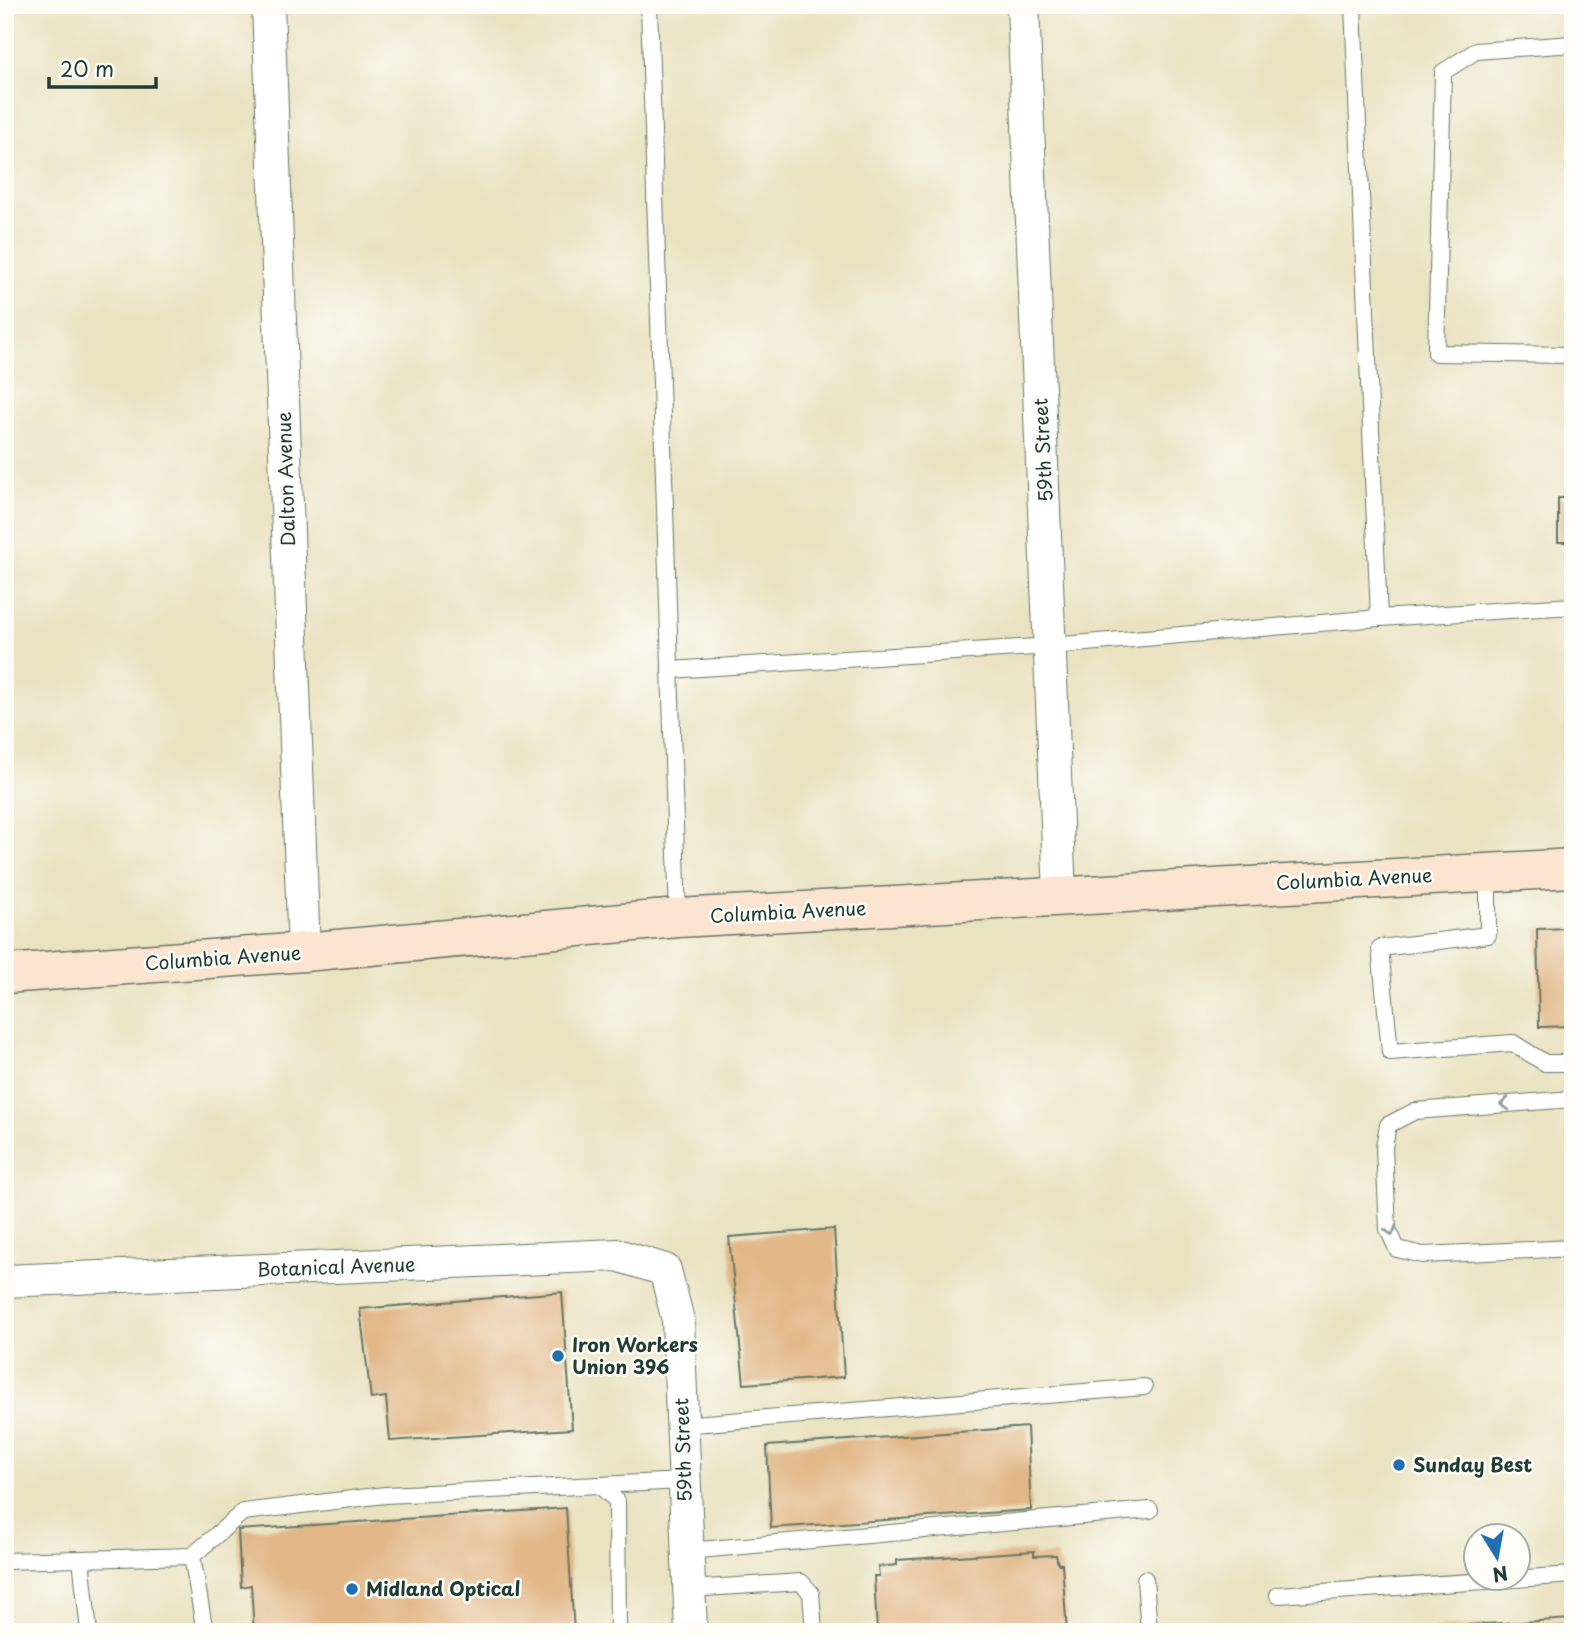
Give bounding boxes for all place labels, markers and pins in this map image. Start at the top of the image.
place label: Iron Workers Union 396 [572,1330,698,1380]
marker: Iron Workers Union 396 [550,1348,566,1364]
place label: Sunday Best [1413,1450,1532,1478]
marker: Sunday Best [1391,1457,1407,1473]
place label: Midland Optical [366,1574,521,1602]
marker: Midland Optical [344,1581,360,1597]

